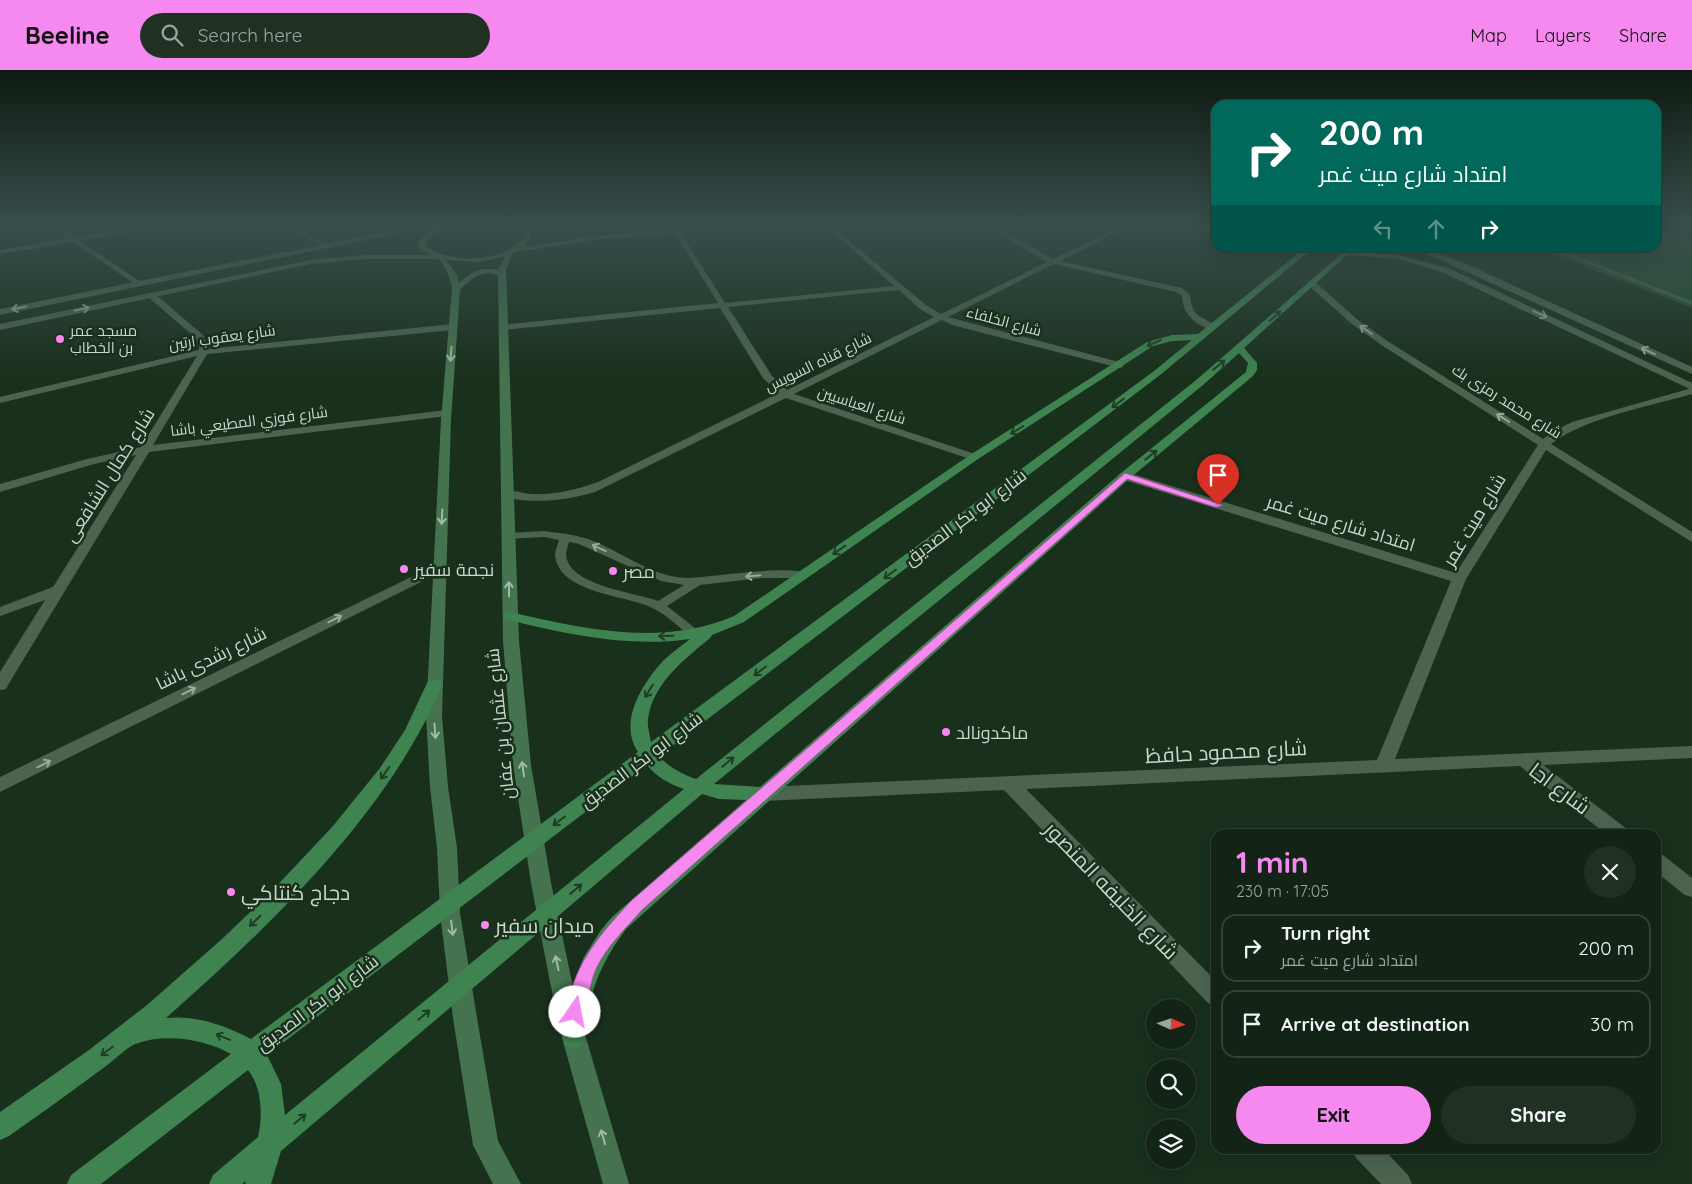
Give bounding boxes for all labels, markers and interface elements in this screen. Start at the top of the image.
search box [140,13,490,58]
text: Beeline [25,20,110,50]
icon: search [158,21,186,49]
text: Search here [198,23,303,47]
text: Map [1470,24,1507,47]
text: Layers [1535,24,1591,47]
text: Share [1619,24,1667,47]
text: 200 m [1319,110,1424,154]
icon: right [1236,120,1301,185]
text: امتداد شارع ميت غمر [1319,160,1508,188]
icon: left [1369,215,1397,243]
icon: ahead [1422,215,1450,243]
icon: right [1475,215,1503,243]
street label: شارع الخلفاء [964,302,1044,342]
one-way arrow [12,304,28,313]
one-way arrow [74,304,90,314]
one-way arrow [1269,310,1282,322]
one-way arrow [1532,310,1547,320]
street label: شارع يعقوب ارتين [167,320,277,356]
place label: مسجد عمر بن الخطاب [69,321,137,358]
one-way arrow [1359,325,1373,335]
street label: شارع قناه السويس [762,328,875,398]
marker: مسجد عمر بن الخطاب [54,333,66,345]
one-way arrow [1147,339,1162,349]
one-way arrow [1641,345,1656,355]
one-way arrow [446,346,456,362]
one-way arrow [1212,360,1225,371]
street label: شارع محمد رمزى بك [1447,360,1565,444]
street label: شارع العباسيين [815,382,908,430]
one-way arrow [1112,397,1125,408]
street label: شارع فوزي المطيعي باشا [169,402,329,443]
street label: شارع كمال الشافعى [58,403,160,547]
one-way arrow [1496,412,1510,422]
one-way arrow [1011,425,1025,435]
one-way arrow [1145,449,1158,460]
pin [1197,454,1239,505]
icon: arrive [1204,461,1232,489]
street label: شارع ابو بكر الصديق [899,463,1031,571]
street label: شارع ميت غمر [1437,469,1512,572]
street label: امتداد شارع ميت غمر [1263,489,1418,558]
one-way arrow [437,508,447,524]
one-way arrow [592,543,607,552]
one-way arrow [832,545,846,555]
place label: نجمة سفير [413,558,494,581]
place label: مصر [622,560,655,583]
marker: نجمة سفير [398,563,410,575]
marker: مصر [607,565,619,577]
one-way arrow [884,568,897,579]
one-way arrow [746,571,762,580]
one-way arrow [504,582,514,598]
one-way arrow [327,614,342,624]
street label: شارع رشدى باشا [152,621,271,696]
one-way arrow [658,631,674,641]
street label: شارع عثمان بن عفان [481,647,520,801]
one-way arrow [753,666,767,676]
one-way arrow [644,684,654,698]
one-way arrow [181,686,196,695]
street label: شارع ابو بكر الصديق [575,706,707,814]
place label: ماكدونالد [956,721,1028,744]
one-way arrow [431,723,440,739]
marker: ماكدونالد [940,726,952,738]
street label: شارع محمود حافظ [1144,734,1308,770]
one-way arrow [721,757,734,768]
street label: شارع اجا [1523,757,1596,821]
one-way arrow [36,758,51,768]
one-way arrow [518,761,528,777]
one-way arrow [380,766,390,780]
street label: شارع الخليفه المنصور [1037,815,1184,966]
one-way arrow [552,816,566,826]
text: 1 min [1236,843,1309,881]
button: close [1584,846,1636,898]
place label: دجاج كنتاكي [241,879,350,909]
text: 230 m · 17:05 [1236,881,1329,901]
one-way arrow [569,883,582,894]
marker: دجاج كنتاكي [225,886,237,898]
place label: ميدان سفير [494,912,595,939]
one-way arrow [249,915,262,927]
marker: ميدان سفير [479,919,491,931]
one-way arrow [447,920,457,936]
text: Turn right [1281,921,1370,945]
icon: right [1238,934,1266,962]
text: 200 m [1578,936,1634,960]
street label: شارع ابو بكر الصديق [251,949,383,1057]
text: امتداد شارع ميت غمر [1281,950,1418,970]
one-way arrow [552,956,562,972]
position arrow [548,985,600,1037]
north arrow [1146,999,1196,1049]
map controls [1146,999,1196,1169]
one-way arrow [418,1010,431,1021]
icon: arrive [1238,1010,1266,1038]
text: Arrive at destination [1281,1012,1470,1036]
text: 30 m [1590,1012,1634,1036]
one-way arrow [216,1032,231,1041]
one-way arrow [100,1046,114,1056]
button: search [1146,1059,1196,1109]
button: Exit [1236,1086,1431,1144]
button: Share [1441,1086,1636,1144]
one-way arrow [293,1114,306,1125]
button: layers [1146,1119,1196,1169]
one-way arrow [597,1130,607,1146]

